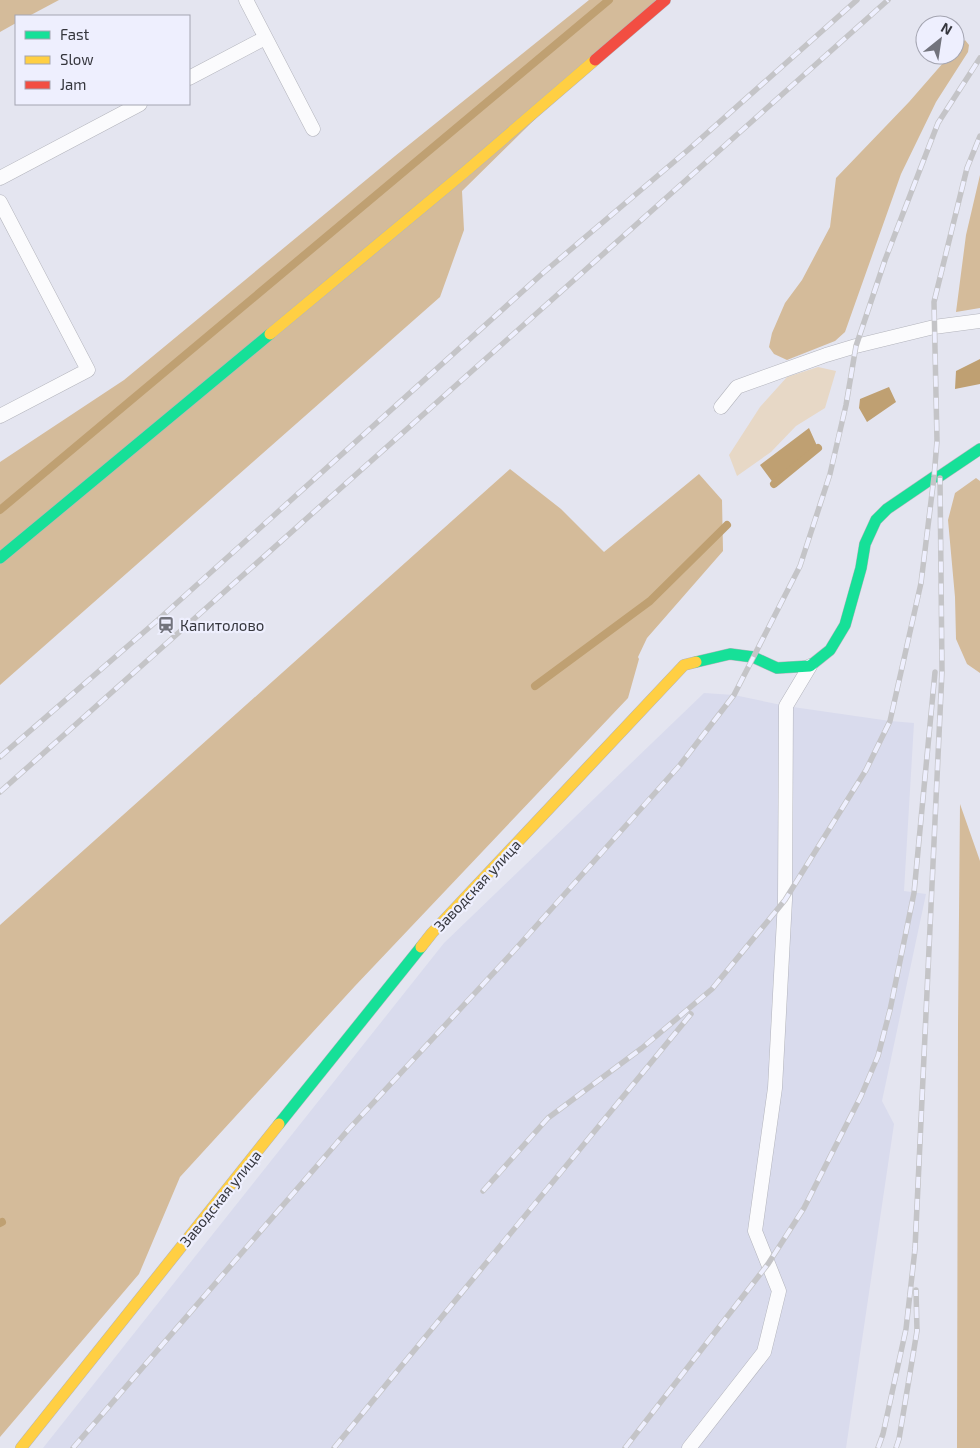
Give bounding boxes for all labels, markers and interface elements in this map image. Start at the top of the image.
legend [15,15,190,105]
north arrow [915,15,965,65]
text: N [938,18,955,38]
text: Fast [60,25,90,43]
text: Slow [60,50,94,68]
text: Jam [60,75,86,93]
station icon: Капитолово [156,615,176,635]
place label: Капитолово [180,616,264,634]
street label: Заводская улица [430,835,525,935]
street label: Заводская улица [176,1146,265,1251]

